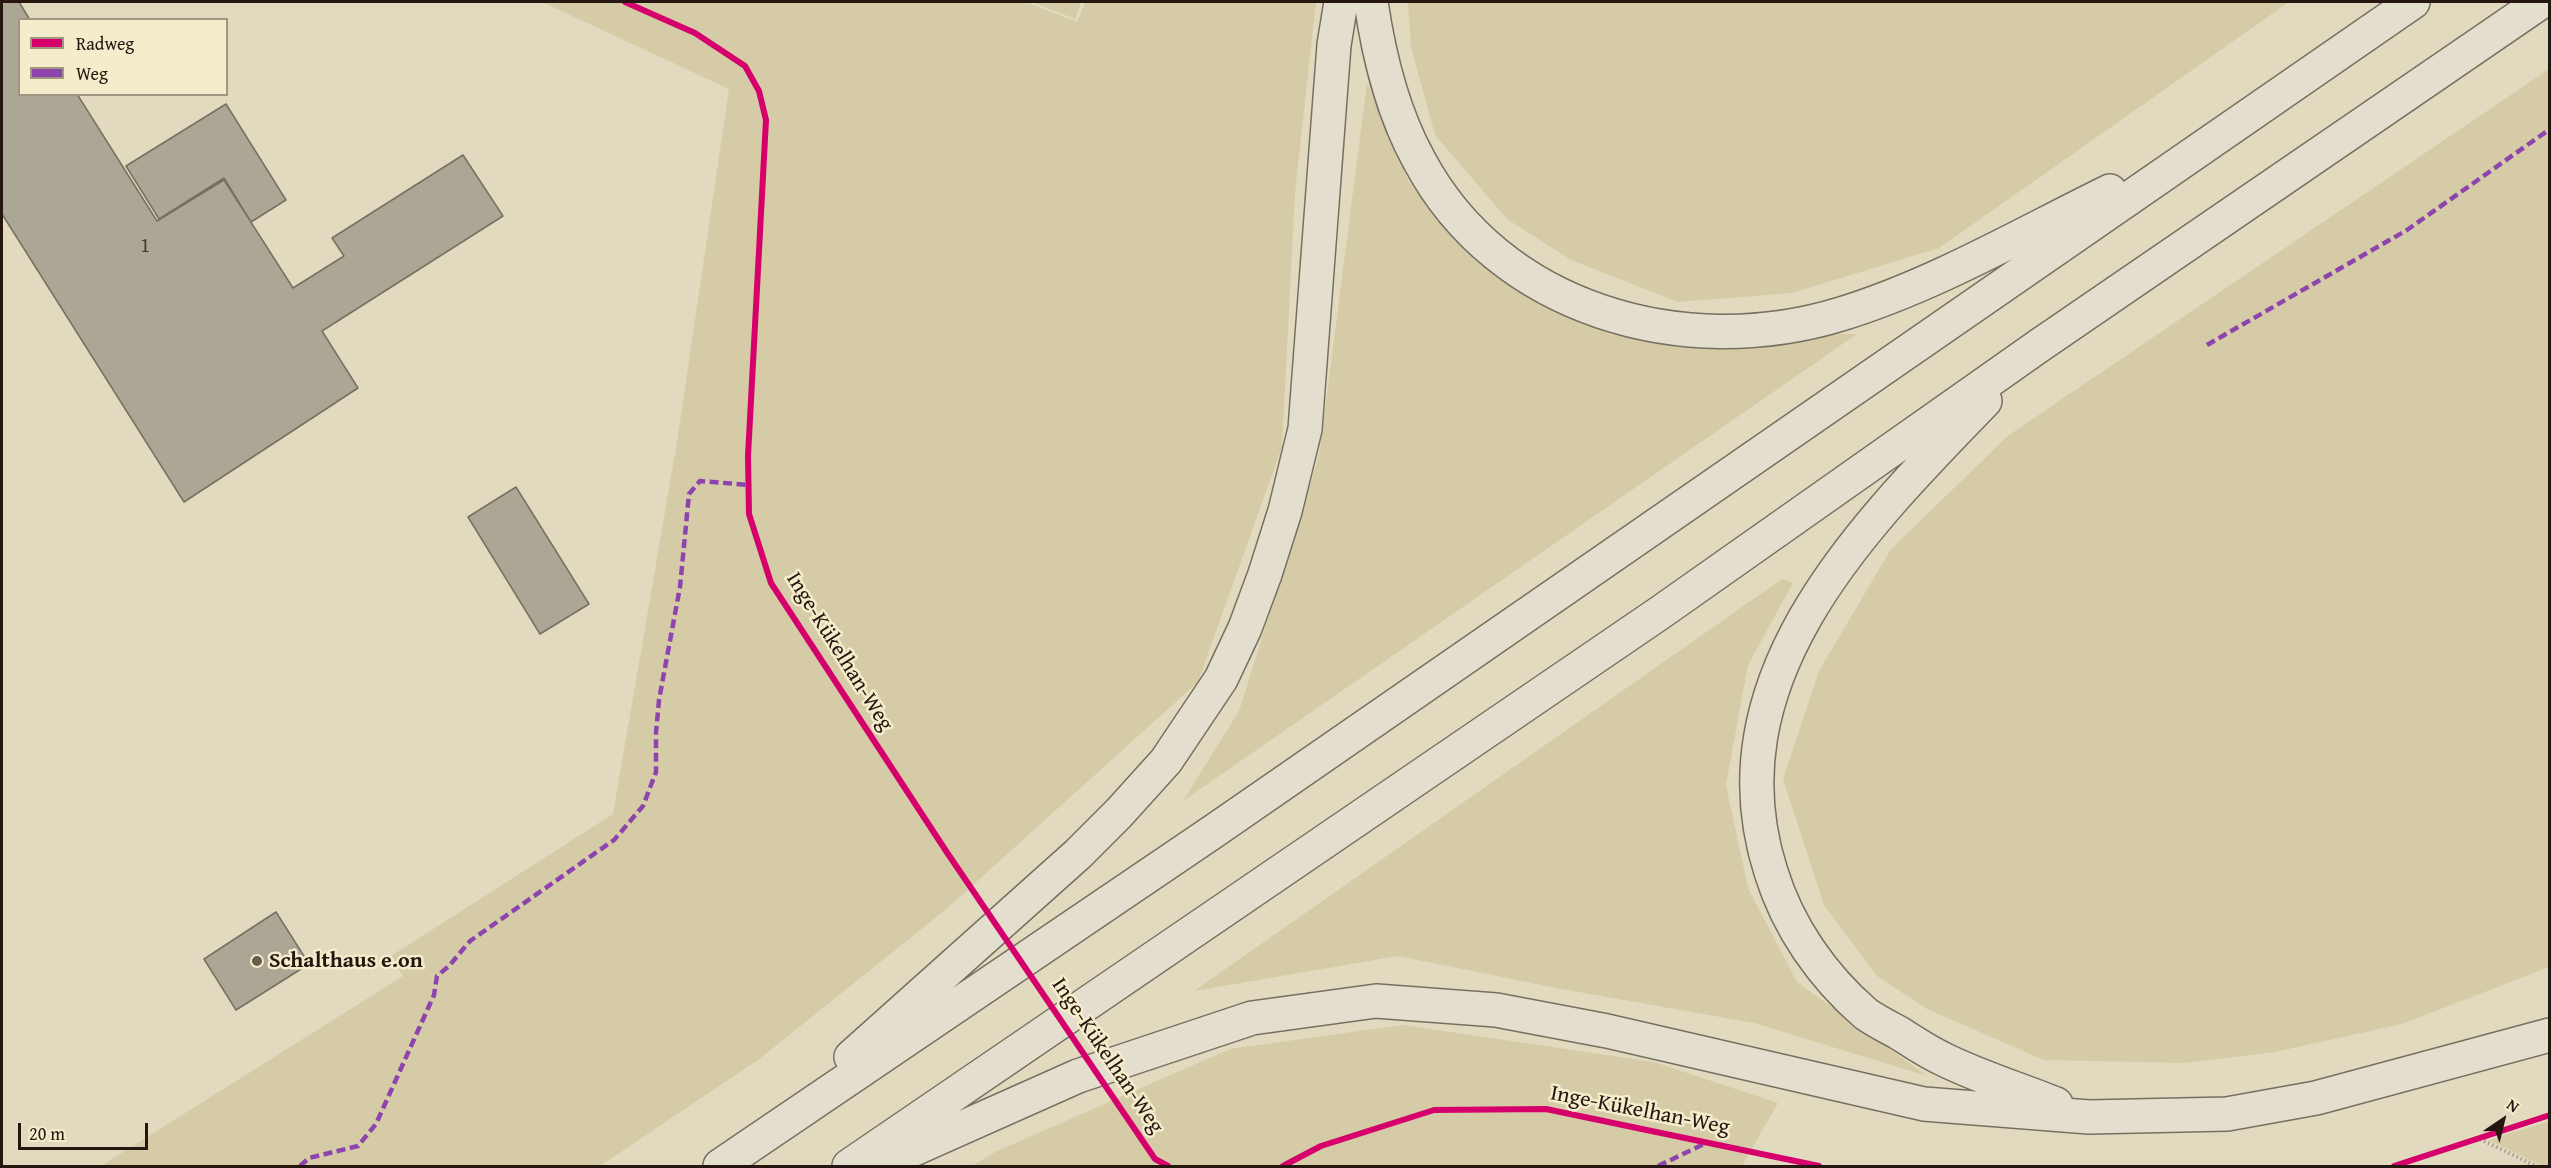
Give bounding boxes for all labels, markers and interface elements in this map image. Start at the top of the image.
legend [18,18,228,96]
text: Radweg [76,30,134,57]
text: Weg [76,60,108,87]
house number: 1 [140,235,150,259]
street label: Inge-Kükelhan-Weg [780,568,898,736]
place label: Schalthaus e.on [269,948,423,974]
marker: Schalthaus e.on [250,954,264,968]
street label: Inge-Kükelhan-Weg [1045,973,1169,1139]
street label: Inge-Kükelhan-Weg [1548,1081,1732,1141]
north arrow [2473,1090,2533,1150]
text: N [2502,1092,2525,1118]
scale bar [21,1111,152,1149]
text: 20 m [29,1120,65,1147]

